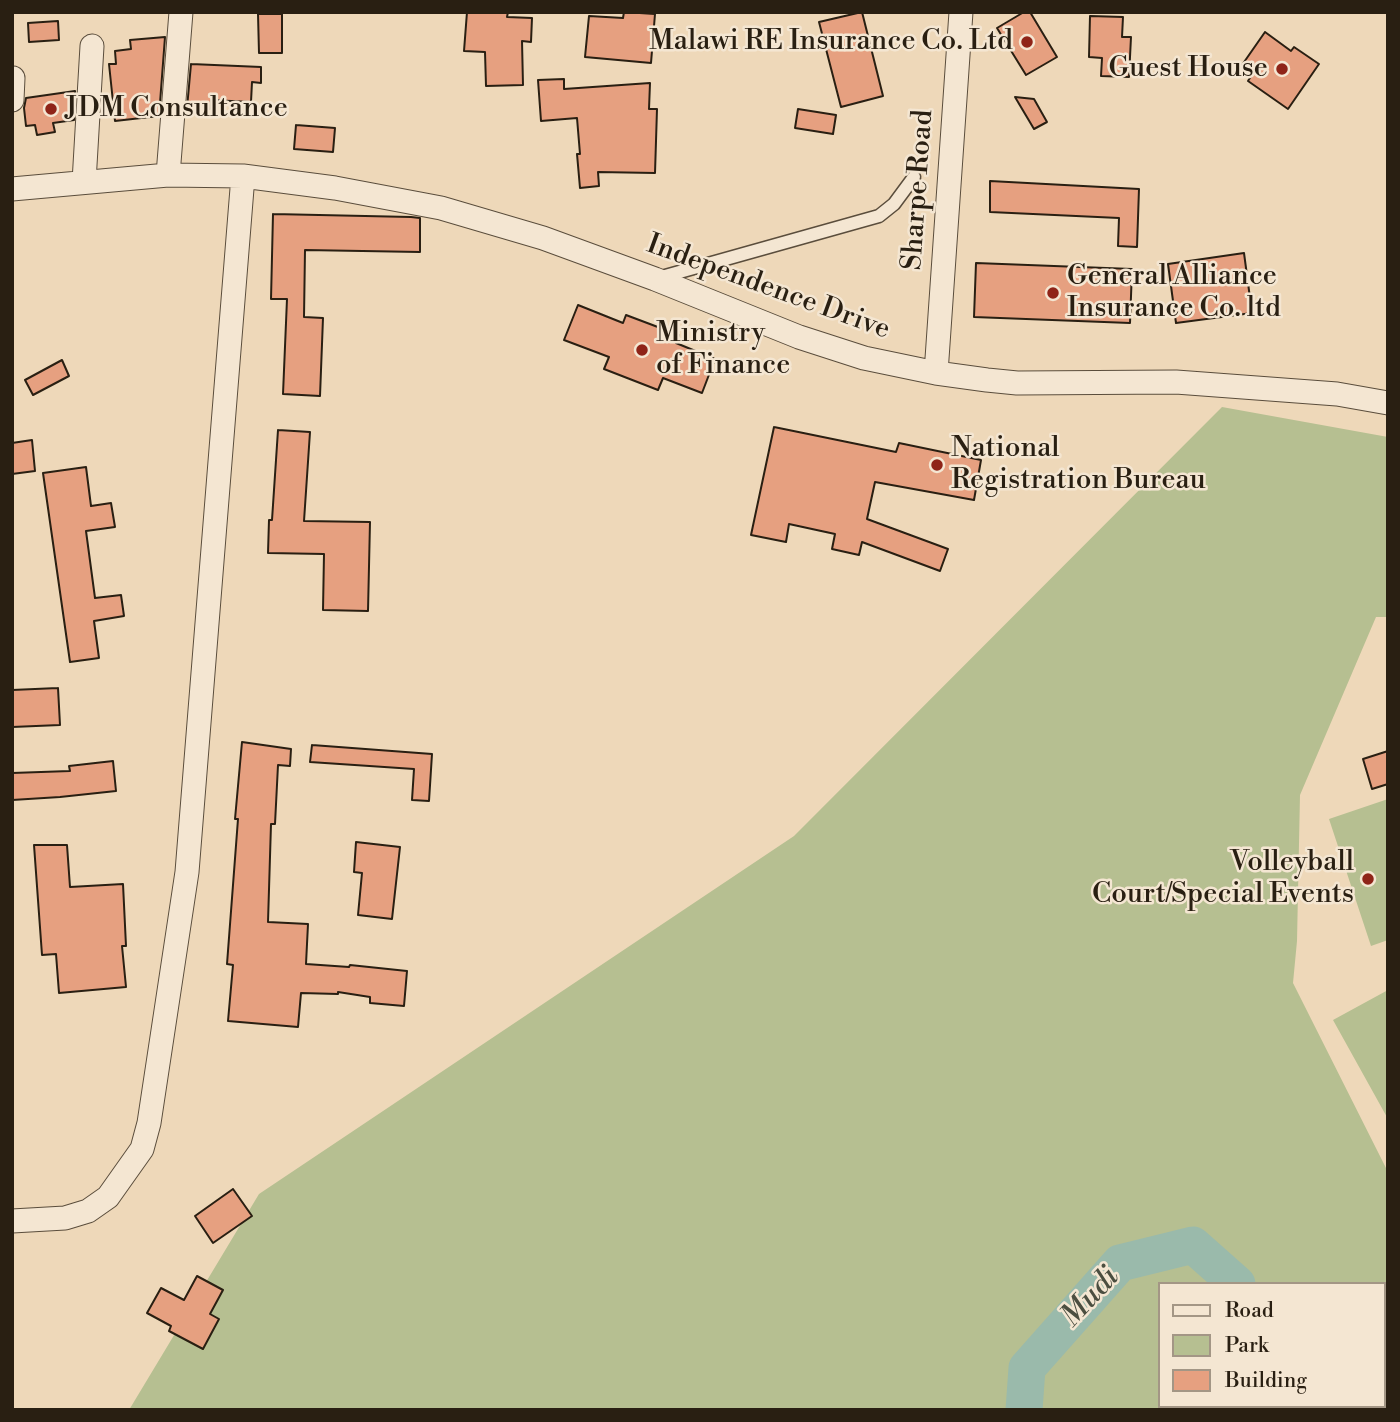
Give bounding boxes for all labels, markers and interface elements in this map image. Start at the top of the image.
place label: Malawi RE Insurance Co. Ltd [649,25,1013,59]
marker: Malawi RE Insurance Co. Ltd [1019,34,1035,50]
place label: Guest House [1109,52,1268,86]
marker: Guest House [1274,61,1290,77]
place label: JDM Consultance [65,92,288,126]
marker: JDM Consultance [43,101,59,117]
street label: Sharpe Road [897,109,941,271]
street label: Independence Drive [642,228,894,348]
place label: General Alliance Insurance Co. ltd [1067,260,1281,326]
marker: General Alliance Insurance Co. ltd [1045,285,1061,301]
place label: Ministry of Finance [656,317,790,383]
marker: Ministry of Finance [634,342,650,358]
place label: National Registration Bureau [951,432,1206,498]
marker: National Registration Bureau [929,457,945,473]
place label: Volleyball Court/Special Events [1092,846,1354,912]
marker: Volleyball Court/Special Events [1360,871,1376,887]
water label: Mudi [1054,1260,1128,1336]
legend [1158,1282,1386,1408]
text: Road [1225,1298,1274,1324]
text: Park [1225,1333,1269,1359]
text: Building [1225,1368,1307,1394]

